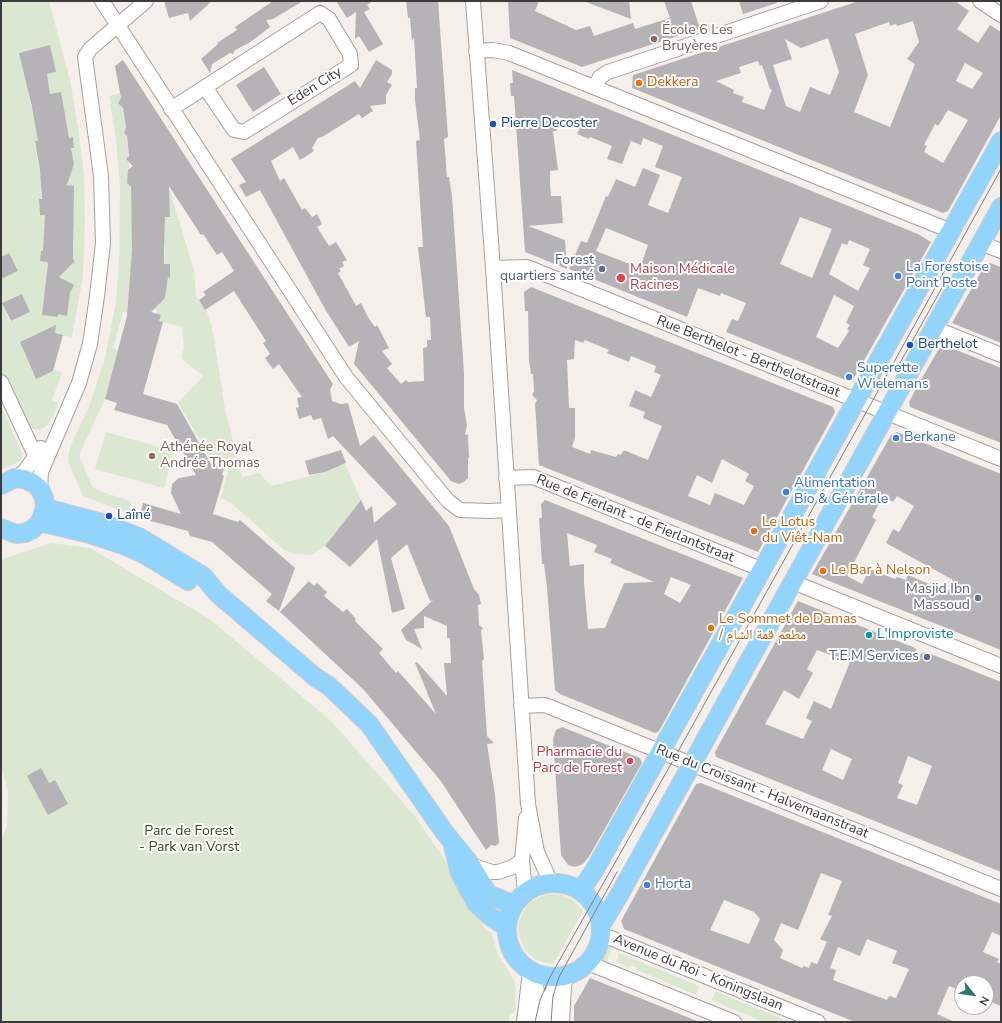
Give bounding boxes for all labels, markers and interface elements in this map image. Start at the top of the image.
place label: École 6 Les Bruyères [662,23,733,56]
marker: École 6 Les Bruyères [649,34,659,44]
street label: Eden City [285,64,345,110]
place label: Dekkera [647,75,698,91]
marker: Dekkera [634,78,644,88]
place label: Pierre Decoster [501,116,597,132]
marker: Pierre Decoster [488,119,498,129]
place label: Forest quartiers santé [500,253,594,286]
place label: La Forestoise Point Poste [906,260,989,292]
place label: Maison Médicale Racines [630,262,735,294]
marker: Forest quartiers santé [597,264,607,274]
marker: La Forestoise Point Poste [893,271,903,281]
marker: Maison Médicale Racines [615,272,627,284]
street label: Rue Berthelot - Berthelotstraat [654,312,842,402]
place label: Berthelot [918,337,977,353]
marker: Berthelot [905,340,915,350]
place label: Superette Wielemans [857,361,929,394]
marker: Superette Wielemans [844,372,854,382]
place label: Berkane [904,430,956,446]
marker: Berkane [891,433,901,443]
place label: Athénée Royal Andrée Thomas [160,440,260,472]
marker: Athénée Royal Andrée Thomas [147,451,157,461]
street label: Rue de Fierlant - de Fierlantstraat [534,472,736,566]
place label: Alimentation Bio & Générale [794,476,888,508]
marker: Alimentation Bio & Générale [781,487,791,497]
place label: Laîné [117,508,151,524]
marker: Laîné [104,511,114,521]
place label: Le Lotus du Viêt-Nam [762,515,842,548]
marker: Le Lotus du Viêt-Nam [749,526,759,536]
place label: Le Bar à Nelson [831,563,930,579]
marker: Le Bar à Nelson [818,566,828,576]
place label: Masjid Ibn Massoud [906,582,970,614]
marker: Masjid Ibn Massoud [973,593,983,603]
place label: Le Sommet de Damas / مطعم قمة الشام [719,612,857,644]
marker: Le Sommet de Damas / مطعم قمة الشام [706,623,716,633]
place label: L'Improviste [877,627,953,643]
marker: L'Improviste [864,630,874,640]
place label: T.E.M Services [829,649,919,665]
marker: T.E.M Services [922,652,932,662]
street label: Rue du Croissant - Halvemaanstraat [653,742,871,842]
place label: Pharmacie du Parc de Forest [533,745,622,778]
marker: Pharmacie du Parc de Forest [625,756,635,766]
park label: Parc de Forest - Park van Vorst [139,824,239,856]
place label: Horta [655,877,691,893]
marker: Horta [642,880,652,890]
street label: Avenue du Roi - Koningslaan [611,931,785,1015]
north arrow [954,975,994,1015]
text: N [975,993,993,1008]

